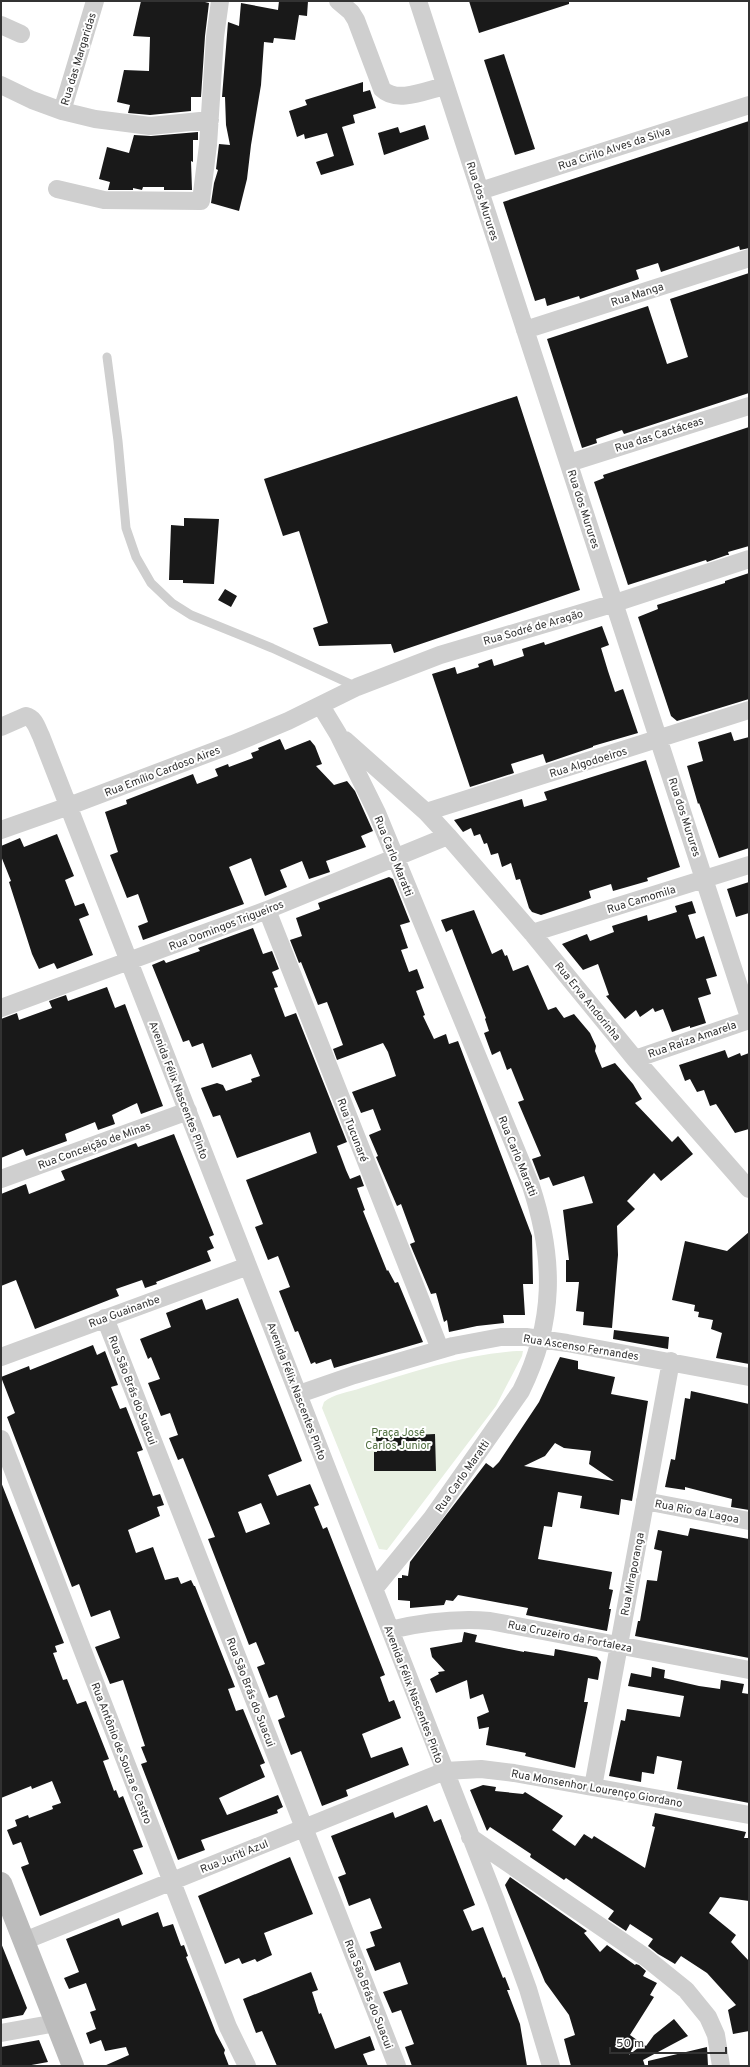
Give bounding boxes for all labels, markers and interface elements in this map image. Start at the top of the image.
street label: Rua das Margaridas [58,11,100,107]
street label: Rua Cirilo Alves da Silva [556,124,672,174]
street label: Rua dos Murures [463,160,501,243]
street label: Rua Manga [609,280,666,310]
street label: Rua das Cactáceas [613,414,705,456]
street label: Rua dos Murures [564,468,602,551]
street label: Rua Sodré de Aragão [482,607,585,649]
street label: Rua Emílio Cardoso Aires [103,743,222,800]
street label: Rua Algodoeiros [548,744,629,781]
street label: Rua dos Murures [665,776,703,859]
street label: Rua Carlo Maratti [371,814,416,899]
street label: Rua Camomila [605,883,678,917]
street label: Rua Domingos Trigueiros [167,898,286,954]
street label: Rua Erva Andorinha [551,959,623,1044]
street label: Rua Raiza Amarela [646,1018,738,1062]
street label: Avenida Félix Nascentes Pinto [145,1019,211,1161]
street label: Rua Tucunaré [333,1096,371,1164]
street label: Rua Carlo Maratti [495,1114,540,1199]
street label: Rua Conceição de Minas [36,1119,153,1173]
street label: Rua Guainanbe [87,1293,162,1331]
street label: Avenida Félix Nascentes Pinto [263,1320,329,1462]
street label: Rua Ascenso Fernandes [522,1332,640,1364]
street label: Rua São Brás do Suacui [105,1334,159,1447]
park label: Praça José Carlos Junior [365,1426,431,1453]
street label: Rua Carlo Maratti [433,1438,493,1516]
street label: Rua Rio da Lagoa [654,1497,740,1527]
street label: Rua Miraporanga [618,1531,648,1617]
street label: Rua Cruzeiro da Fortaleza [506,1618,633,1656]
street label: Avenida Félix Nascentes Pinto [380,1623,446,1765]
street label: Rua São Brás do Suacui [223,1636,277,1749]
street label: Rua Antônio de Souza e Castro [88,1681,155,1826]
street label: Rua Monsenhor Lourenço Giordano [510,1767,684,1811]
street label: Rua Juriti Azul [198,1837,270,1877]
street label: Rua São Brás do Suacui [341,1938,395,2051]
scale bar [610,2029,726,2055]
text: 50 m [616,2036,644,2052]

